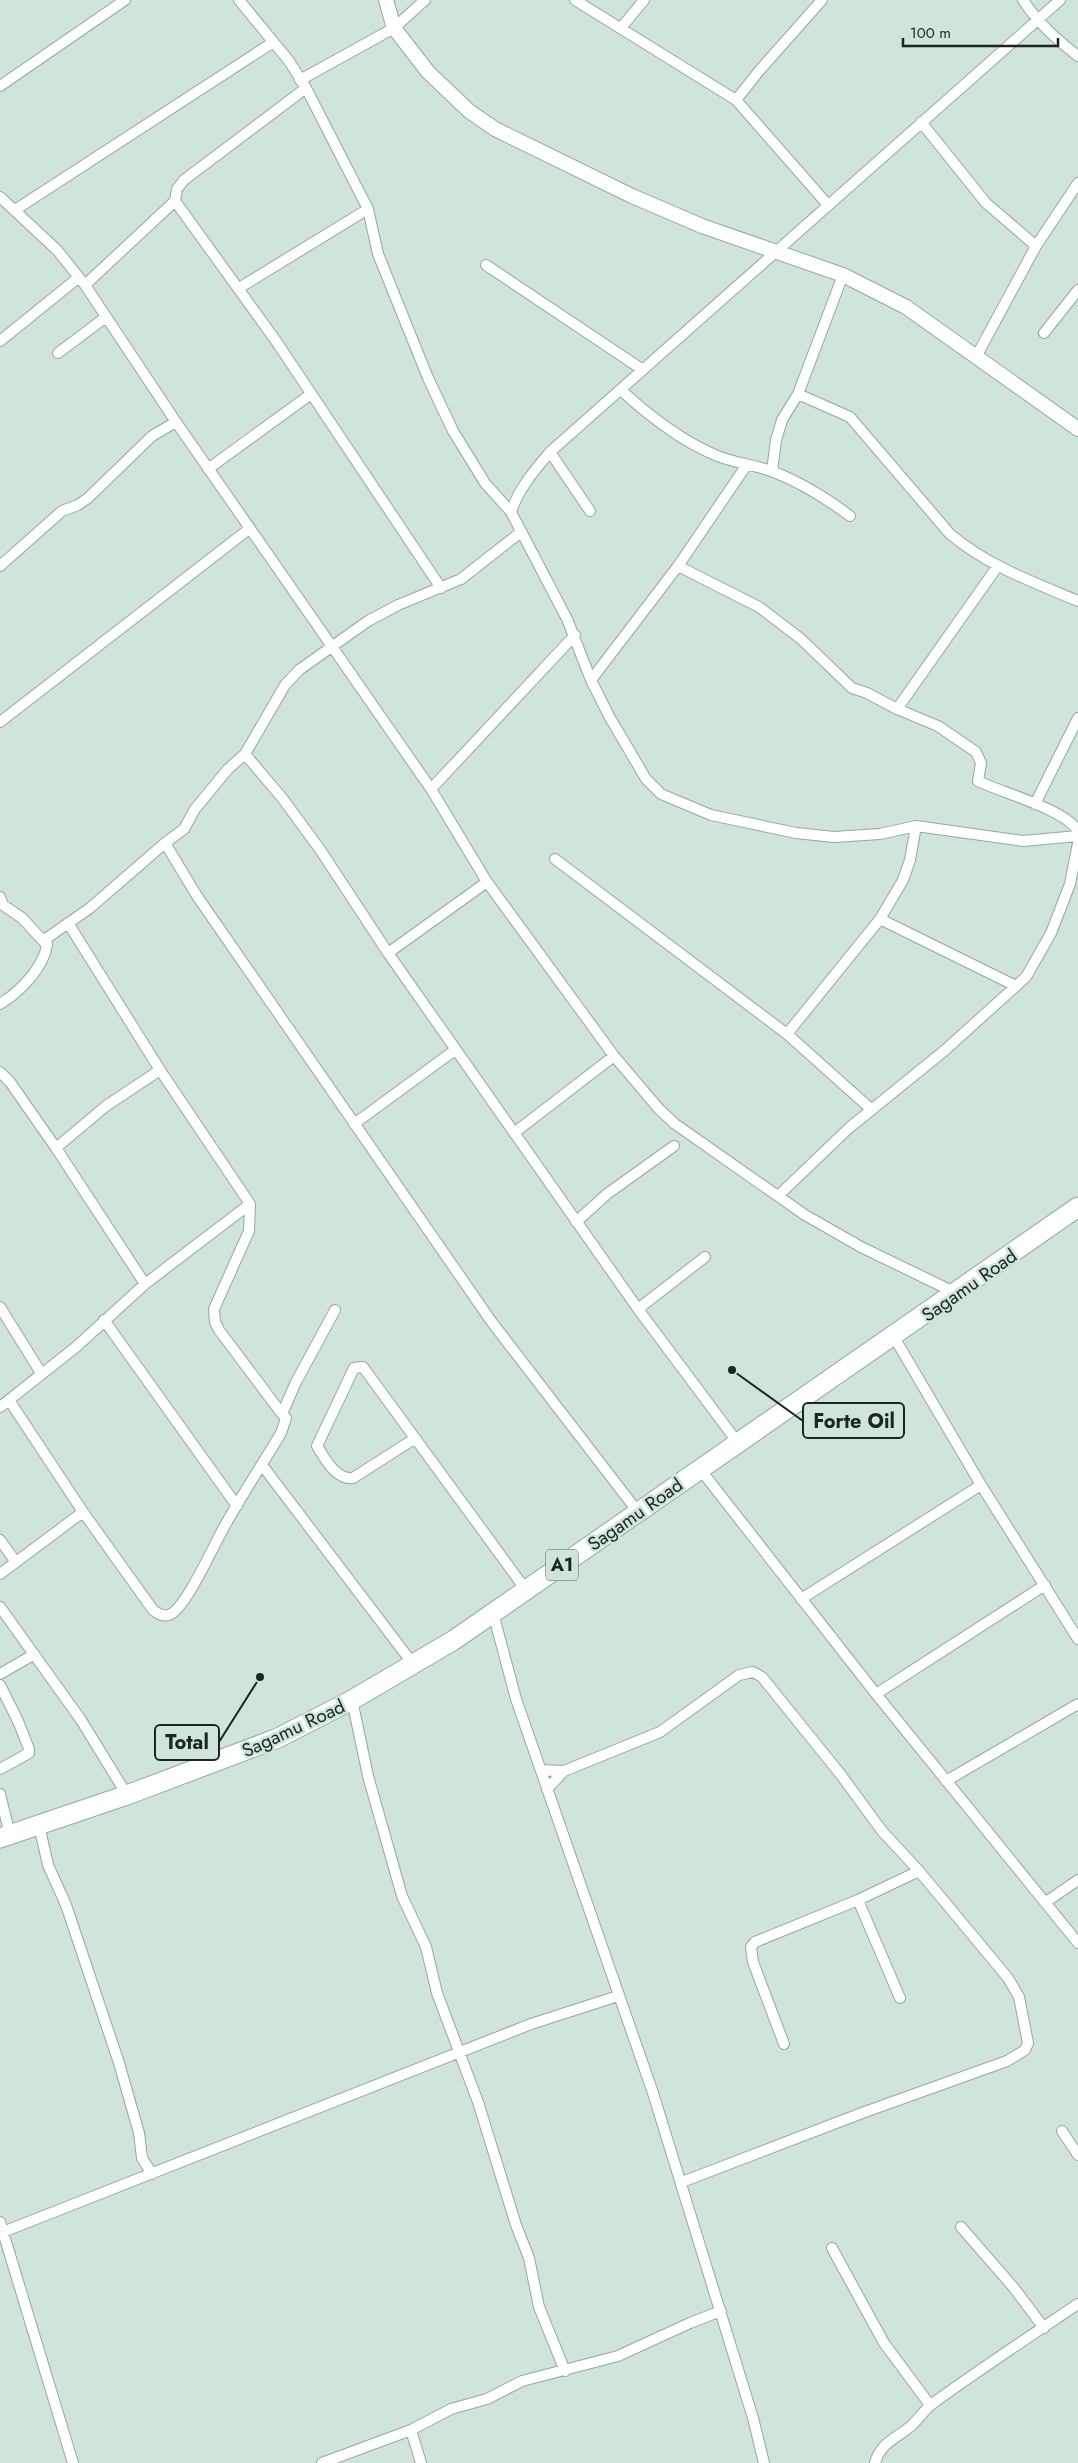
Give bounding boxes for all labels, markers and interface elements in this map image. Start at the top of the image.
scale bar [903,15,1058,47]
text: 100 m [910,22,951,44]
street label: Sagamu Road [916,1243,1022,1328]
callout: Forte Oil [803,1403,904,1438]
text: Forte Oil [813,1407,895,1436]
street label: Sagamu Road [582,1472,688,1557]
road number: A1 [546,1550,578,1580]
street label: Sagamu Road [237,1693,349,1764]
callout: Total [155,1725,219,1760]
text: Total [165,1728,209,1757]

